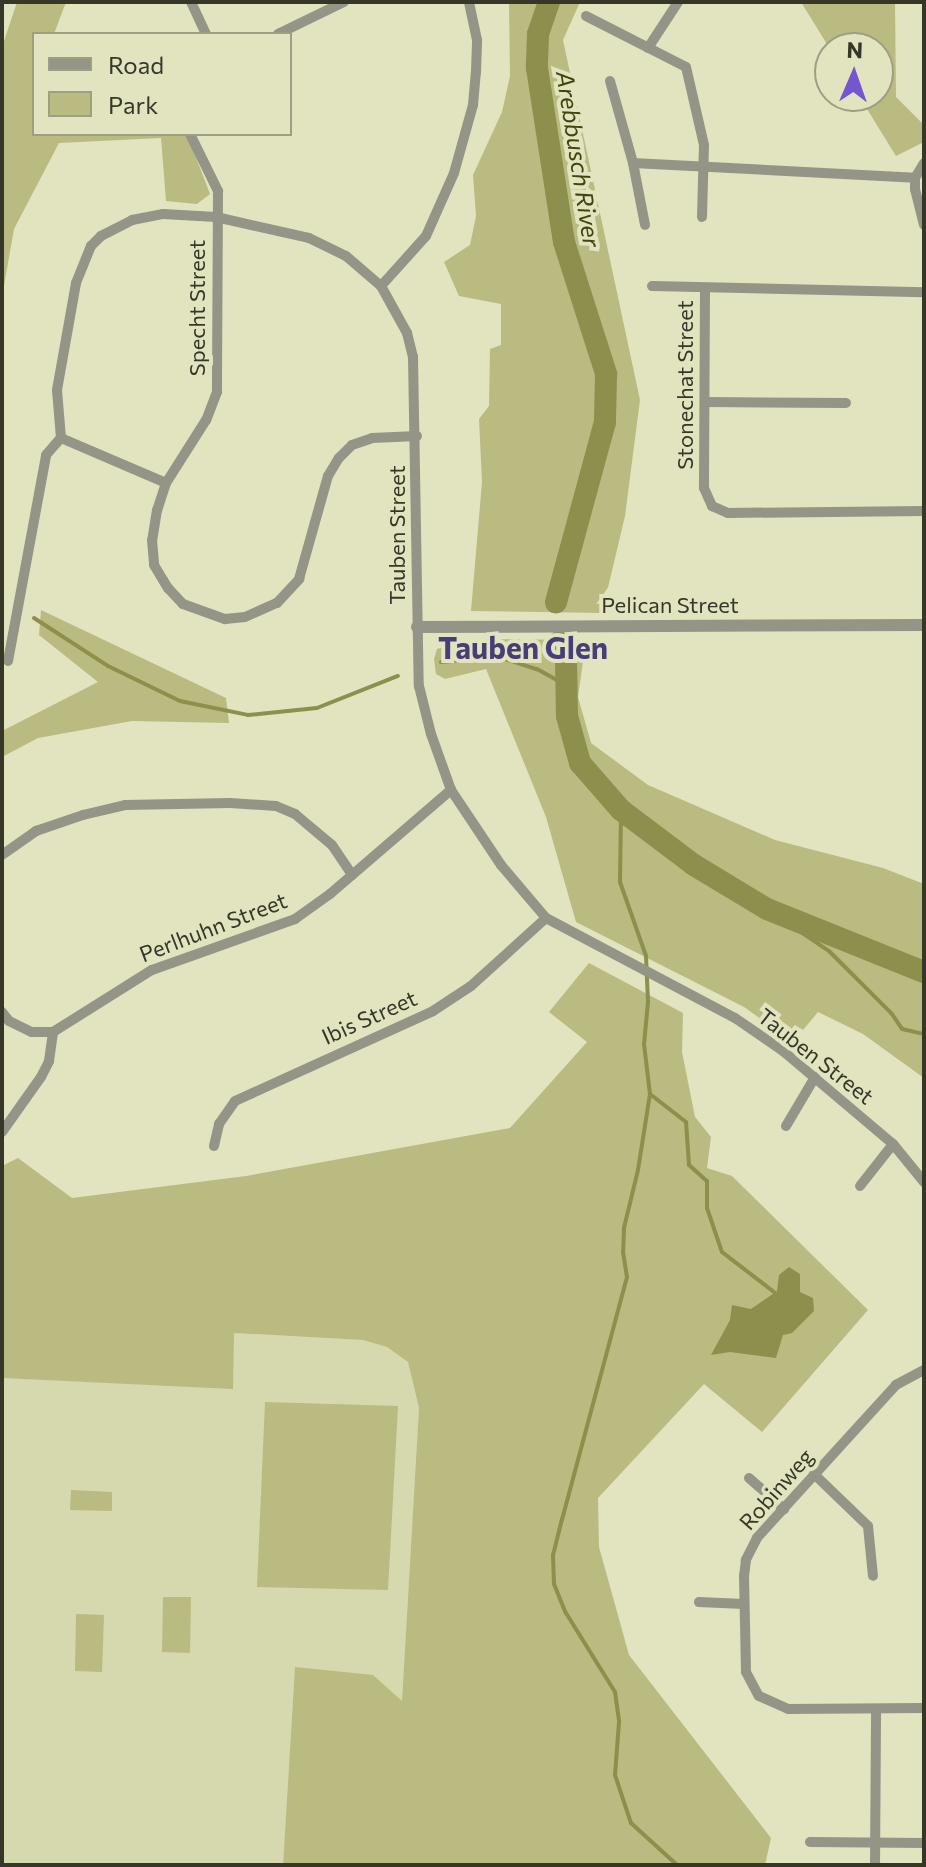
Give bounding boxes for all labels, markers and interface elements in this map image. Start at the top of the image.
legend [32,32,292,136]
north arrow [814,32,894,112]
text: N [846,36,864,63]
text: Road [108,50,164,79]
water label: Arebbusch River [551,69,607,249]
text: Park [108,90,158,119]
street label: Specht Street [184,240,210,376]
street label: Stonechat Street [672,300,698,470]
street label: Tauben Street [384,465,410,605]
street label: Pelican Street [601,592,739,618]
district label: Tauben Glen [438,629,608,665]
street label: Perlhuhn Street [135,887,291,967]
street label: Ibis Street [317,984,421,1050]
street label: Tauben Street [753,1003,879,1109]
street label: Robinweg [734,1443,818,1535]

